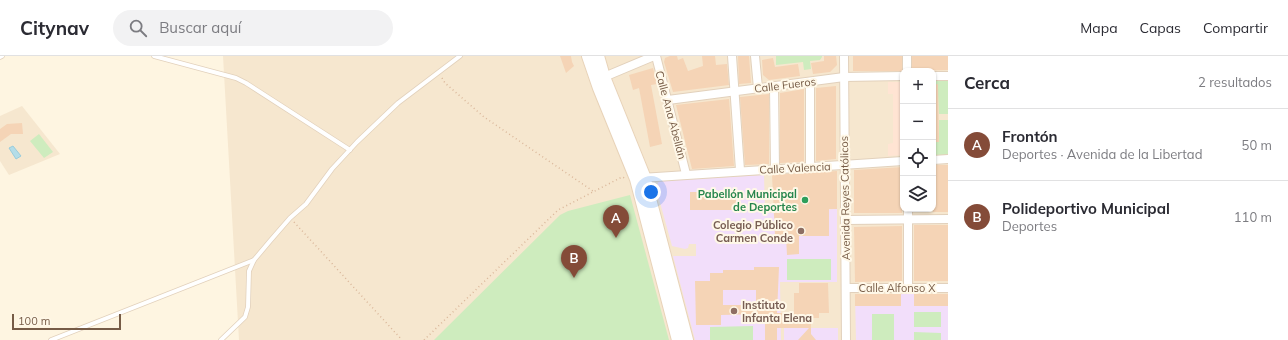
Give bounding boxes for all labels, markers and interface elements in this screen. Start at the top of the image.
search box [113,10,393,46]
text: Citynav [20,16,89,40]
icon: search [127,17,149,39]
text: Buscar aquí [159,18,241,37]
text: Mapa [1080,19,1118,37]
text: Capas [1140,19,1181,37]
text: Compartir [1203,19,1268,37]
map controls [900,68,936,212]
button: + [900,68,936,104]
street label: Calle Ana Abellán [652,69,690,161]
text: Cerca [964,72,1010,93]
street label: Calle Fueros [753,74,817,96]
text: 2 resultados [1198,74,1272,90]
button: − [900,104,936,140]
text: Frontón [1002,127,1058,146]
street label: Avenida Reyes Católicos [837,136,853,260]
text: A [972,137,982,153]
text: 50 m [1242,137,1272,153]
button: locate [900,140,936,176]
text: Deportes · Avenida de la Libertad [1002,146,1202,162]
street label: Calle Valencia [759,159,831,177]
button: layers [900,176,936,212]
your location [641,182,661,202]
place label: Pabellón Municipal de Deportes [698,187,797,214]
marker: Pabellón Municipal de Deportes [800,195,810,205]
text: Polideportivo Municipal [1002,199,1170,218]
pin: A [603,205,629,238]
text: B [973,209,981,225]
text: 110 m [1234,209,1272,225]
place label: Colegio Público Carmen Conde [713,218,793,245]
text: Deportes [1002,218,1057,234]
marker: Colegio Público Carmen Conde [796,226,806,236]
pin: B [561,245,587,278]
street label: Calle Alfonso X [859,281,936,295]
place label: Instituto Infanta Elena [742,298,812,325]
marker: Instituto Infanta Elena [729,306,739,316]
scale bar [12,312,121,331]
text: 100 m [18,314,50,328]

